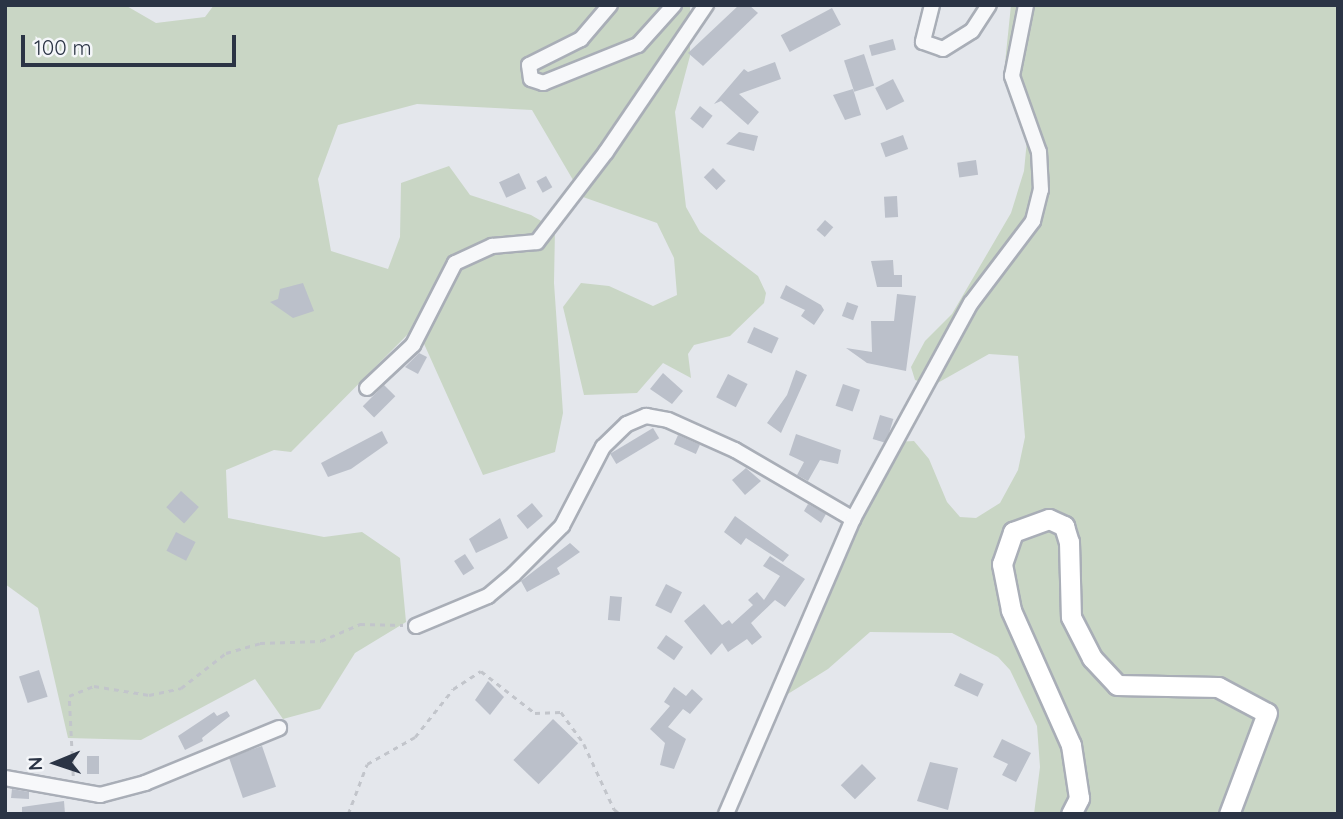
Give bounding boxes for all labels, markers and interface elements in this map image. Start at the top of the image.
scale bar [24,21,240,65]
text: 100 m [34,34,92,60]
north arrow [21,728,91,798]
text: N [23,756,47,771]

